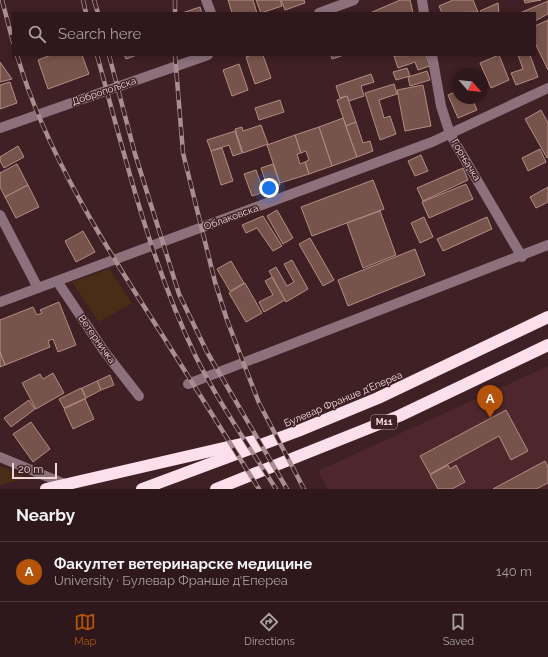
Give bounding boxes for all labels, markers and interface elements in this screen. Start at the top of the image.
search box [12,12,536,56]
icon: search [26,23,48,45]
text: Search here [58,25,141,43]
north arrow [452,68,488,104]
street label: Добропољска [70,75,138,107]
street label: Горњачка [449,137,483,183]
your location [259,178,279,198]
street label: Облаковска [202,202,260,232]
street label: Ветерничка [76,313,118,365]
street label: Булевар Франше д'Епереа [282,369,404,429]
pin: A [477,385,503,418]
road number: M11 [371,415,397,429]
scale bar [12,461,57,480]
text: 20 m [18,463,43,476]
text: Nearby [16,505,75,525]
text: Факултет ветеринарске медицине [54,555,312,573]
text: A [25,564,33,579]
text: 140 m [496,564,532,579]
text: University · Булевар Франше д'Епереа [54,573,288,588]
tab: Map [74,611,96,648]
tab: Directions [244,611,295,648]
tab: Saved [443,611,474,648]

